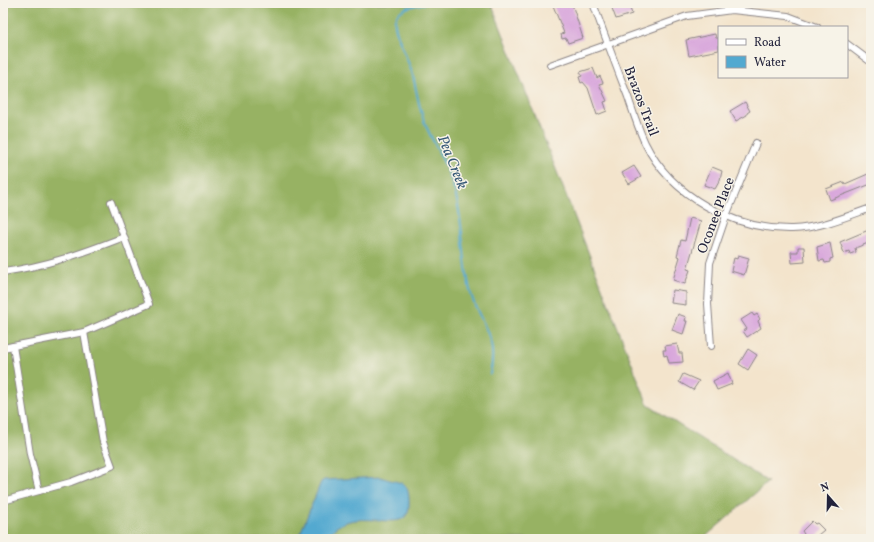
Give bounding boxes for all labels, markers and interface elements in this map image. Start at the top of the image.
legend [718,26,848,78]
text: Road [754,35,781,51]
text: Water [754,55,786,71]
street label: Brazos Trail [619,64,663,139]
water label: Pea Creek [431,133,472,193]
street label: Oconee Place [693,174,740,257]
north arrow [808,476,848,516]
text: N [819,480,831,496]

